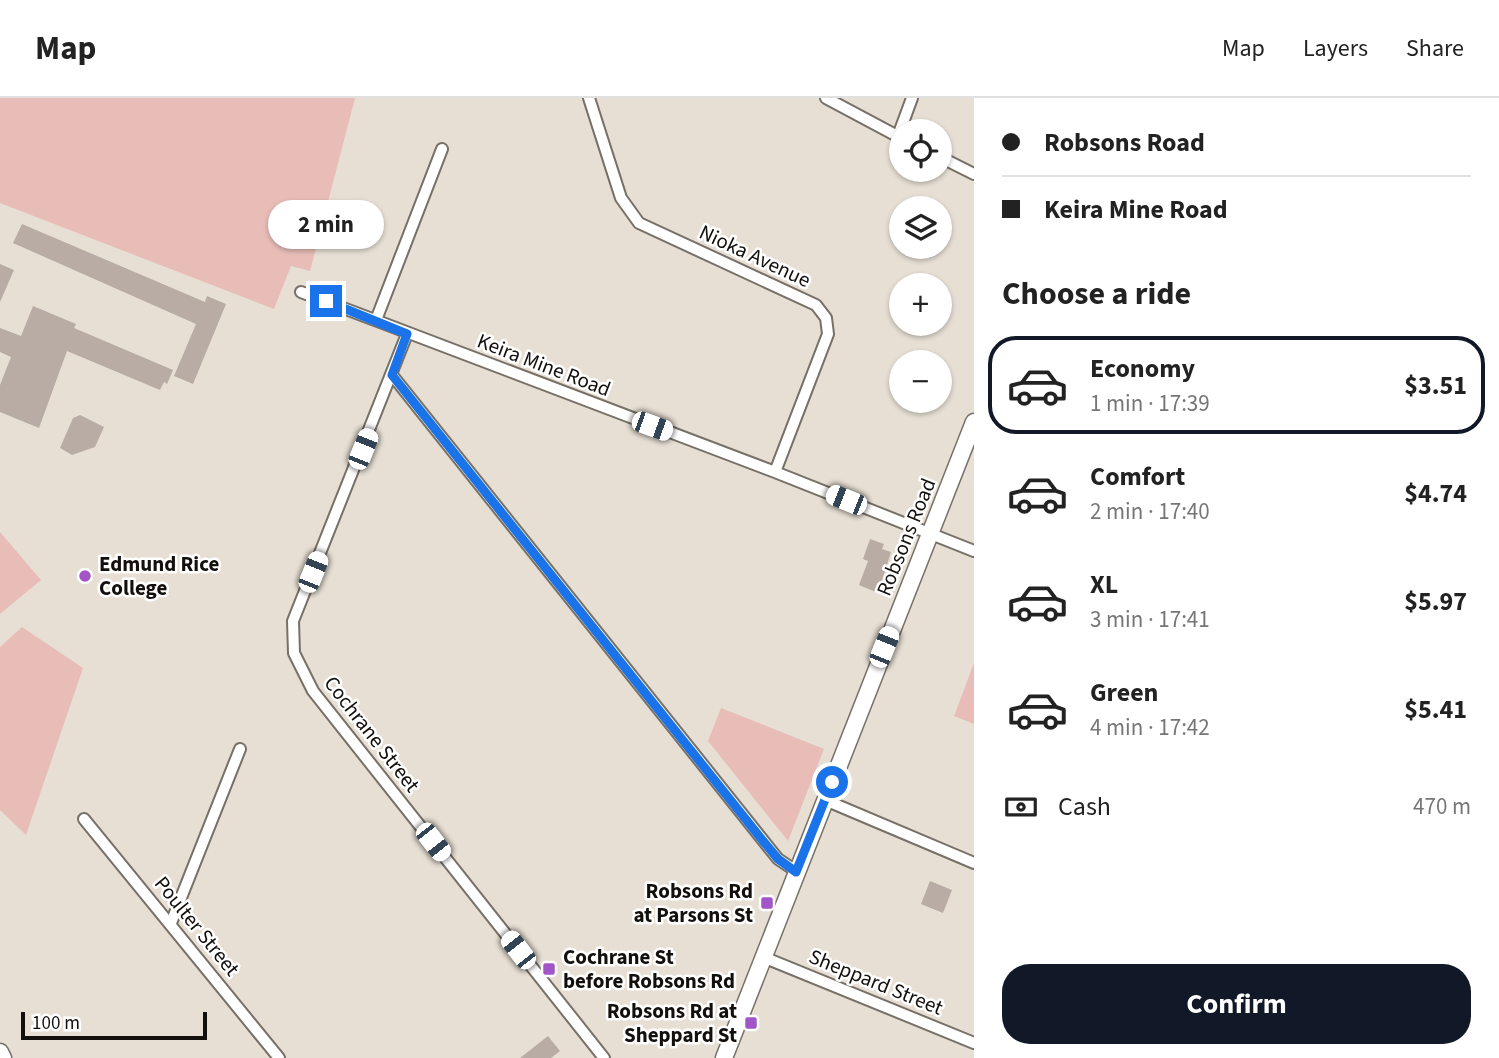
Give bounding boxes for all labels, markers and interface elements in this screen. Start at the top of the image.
text: Map [35,25,96,72]
text: Map [1222,31,1265,66]
text: Layers [1303,31,1368,66]
text: Share [1406,31,1464,66]
map controls [889,119,952,413]
button: locate [889,119,952,182]
text: Robsons Road [1044,124,1205,161]
text: Keira Mine Road [1044,191,1228,228]
button: layers [889,196,952,259]
callout: 2 min [268,200,384,248]
text: 2 min [298,208,354,241]
street label: Nioka Avenue [694,217,816,295]
text: Choose a ride [1002,271,1191,317]
button: + [889,273,952,336]
route end [310,285,342,317]
street label: Keira Mine Road [473,326,615,404]
button: − [889,350,952,413]
text: Economy [1090,350,1195,387]
icon: car [1006,354,1069,417]
text: $3.51 [1404,367,1467,404]
text: 1 min · 17:39 [1090,387,1210,420]
car [629,409,676,443]
car [346,426,381,472]
text: Comfort [1090,458,1185,495]
icon: car [1006,462,1069,525]
street label: Robsons Road [869,474,943,600]
text: $4.74 [1404,475,1467,512]
car [823,482,870,518]
text: 2 min · 17:40 [1090,495,1210,528]
place label: Edmund Rice College [99,549,219,603]
car [296,549,331,595]
text: XL [1090,566,1118,603]
marker: Edmund Rice College [77,568,93,584]
icon: car [1006,570,1069,633]
text: $5.97 [1404,583,1467,620]
text: 3 min · 17:41 [1090,603,1210,636]
car [867,624,902,670]
street label: Cochrane Street [317,669,427,799]
text: Green [1090,674,1158,711]
icon: car [1006,678,1069,741]
text: $5.41 [1404,691,1467,728]
text: 4 min · 17:42 [1090,711,1210,744]
route start [816,766,848,798]
icon: cash [1002,788,1040,826]
text: Cash [1058,788,1111,825]
text: 470 m [1413,790,1471,823]
car [412,819,455,865]
street label: Poulter Street [147,870,247,982]
place label: Robsons Rd at Parsons St [633,876,753,930]
marker: Robsons Rd at Parsons St [759,895,775,911]
car [497,927,540,973]
street label: Sheppard Street [804,941,948,1023]
place label: Cochrane St before Robsons Rd [563,942,735,996]
marker: Cochrane St before Robsons Rd [541,961,557,977]
button: Confirm [1002,964,1471,1044]
place label: Robsons Rd at Sheppard St [607,996,737,1050]
scale bar [21,1009,206,1041]
text: 100 m [32,1010,80,1037]
marker: Robsons Rd at Sheppard St [743,1015,759,1031]

